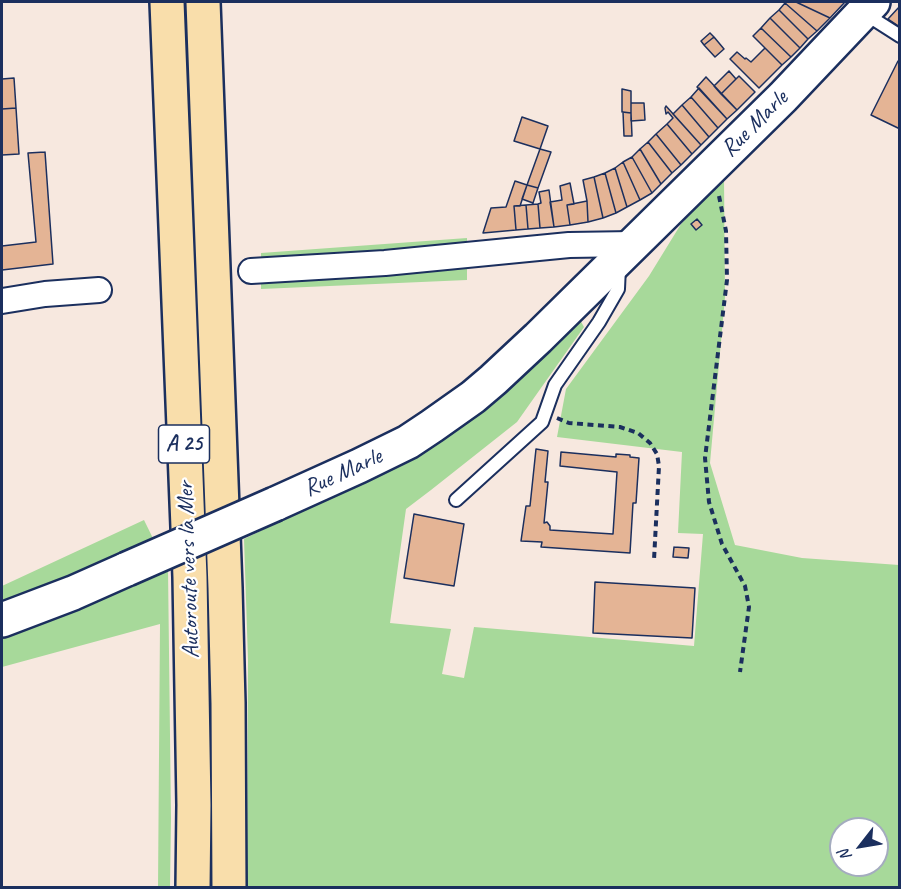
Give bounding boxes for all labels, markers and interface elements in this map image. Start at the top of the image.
street label: Rue Marle [716,85,794,163]
road number: A 25 [158,425,210,463]
street label: Rue Marle [299,442,387,504]
street label: Autoroute vers la Mer [172,481,206,659]
north arrow [829,817,889,877]
text: N [834,846,856,865]

